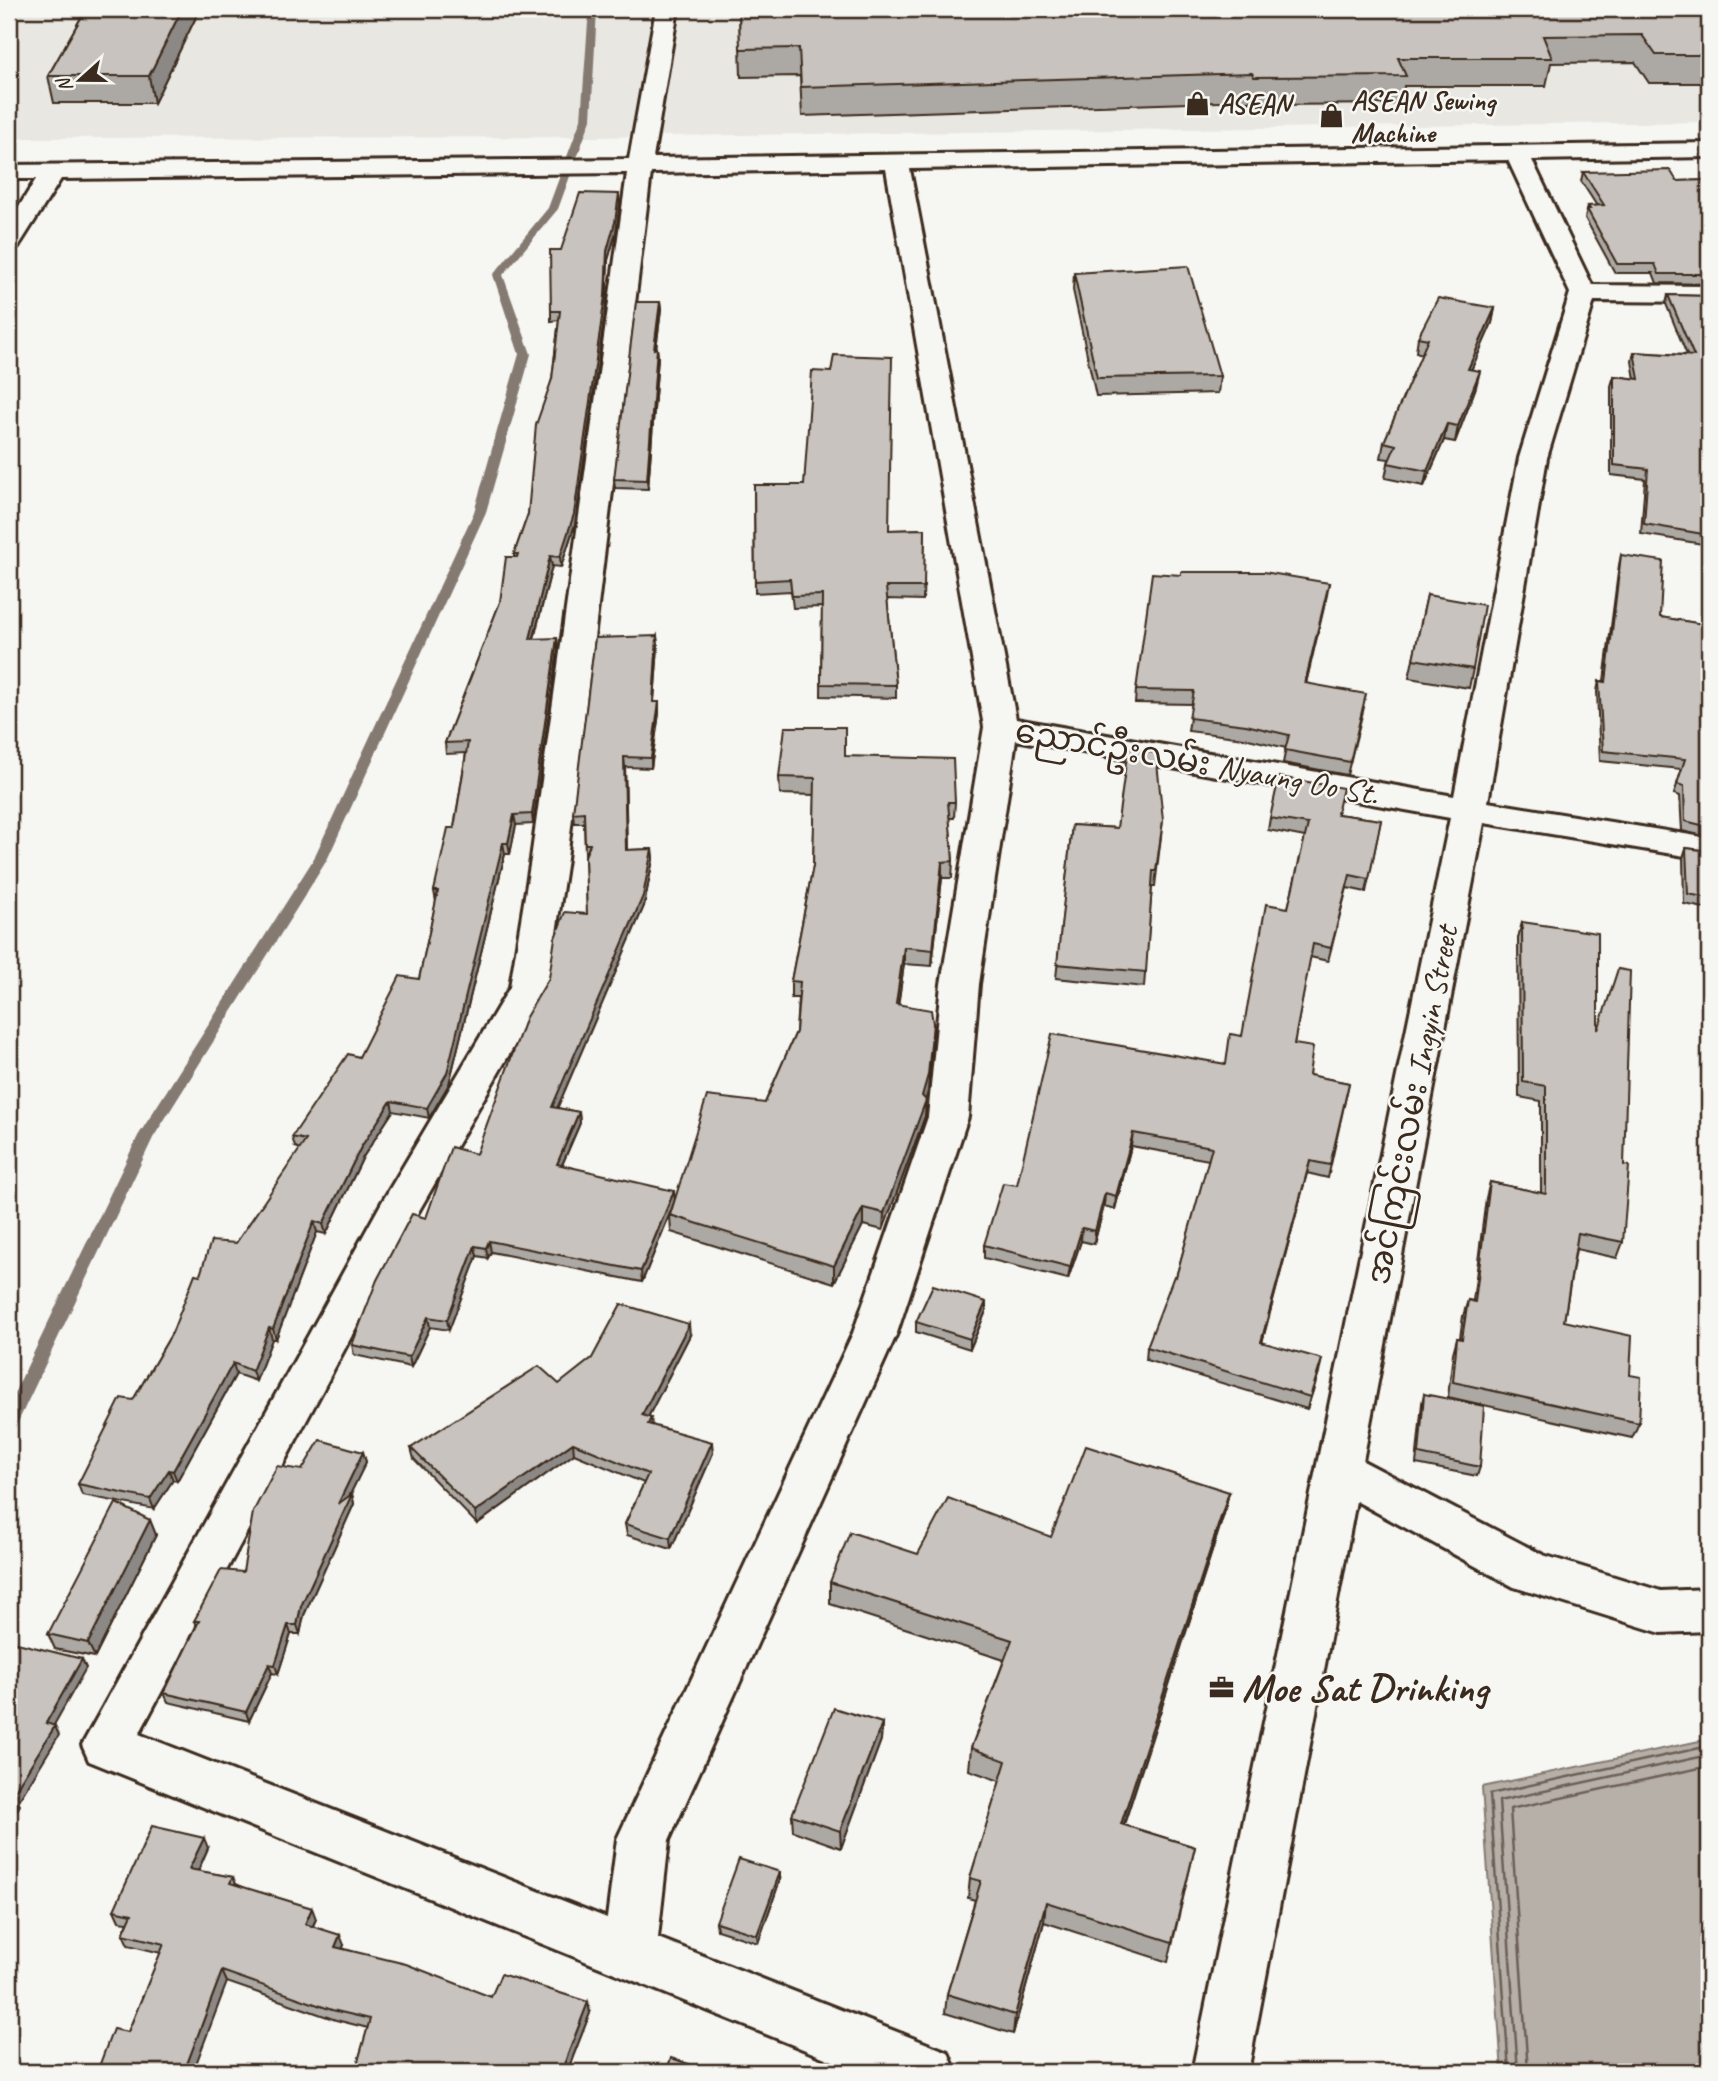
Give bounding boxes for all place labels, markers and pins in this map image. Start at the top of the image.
place label: ASEAN Sewing Machine [1351,83,1498,150]
place label: ASEAN [1218,86,1295,121]
shop icon: ASEAN [1184,89,1212,117]
shop icon: ASEAN Sewing Machine [1317,102,1345,130]
place label: Moe Sat Drinking [1242,1663,1491,1713]
office icon: Moe Sat Drinking [1208,1673,1236,1701]

